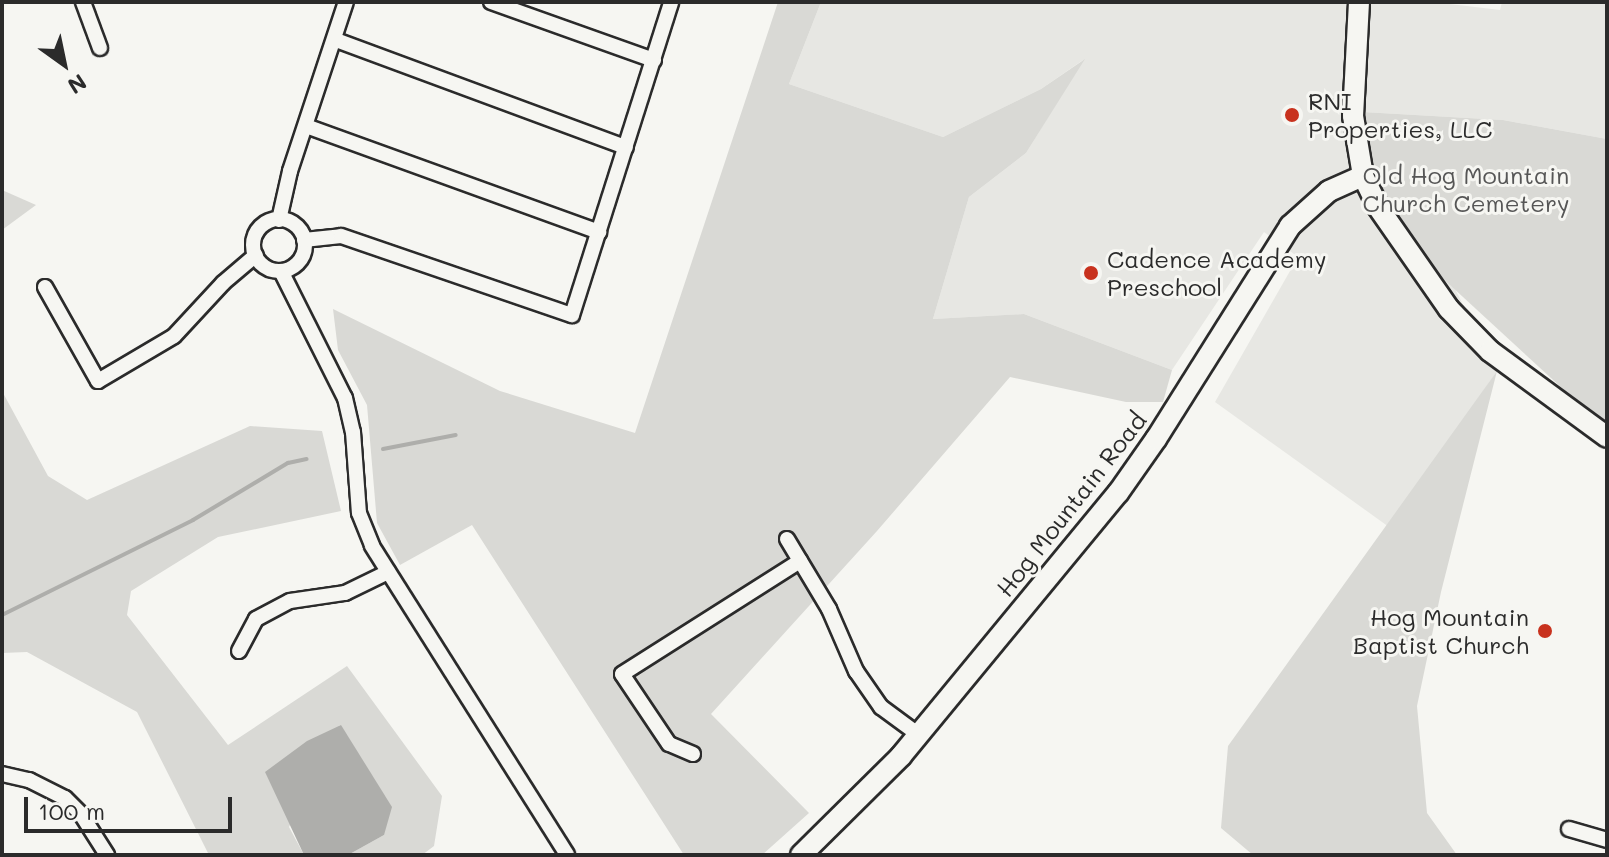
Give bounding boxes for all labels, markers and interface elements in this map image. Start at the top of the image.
north arrow [24,24,104,104]
text: N [62,68,92,101]
place label: RNI Properties, LLC [1308,87,1492,143]
marker: RNI Properties, LLC [1283,106,1301,124]
park label: Old Hog Mountain Church Cemetery [1362,161,1570,217]
place label: Cadence Academy Preschool [1107,245,1327,301]
marker: Cadence Academy Preschool [1082,264,1100,282]
street label: Hog Mountain Road [990,406,1152,602]
place label: Hog Mountain Baptist Church [1353,603,1529,659]
marker: Hog Mountain Baptist Church [1536,622,1554,640]
scale bar [28,781,236,831]
text: 100 m [38,795,105,826]

